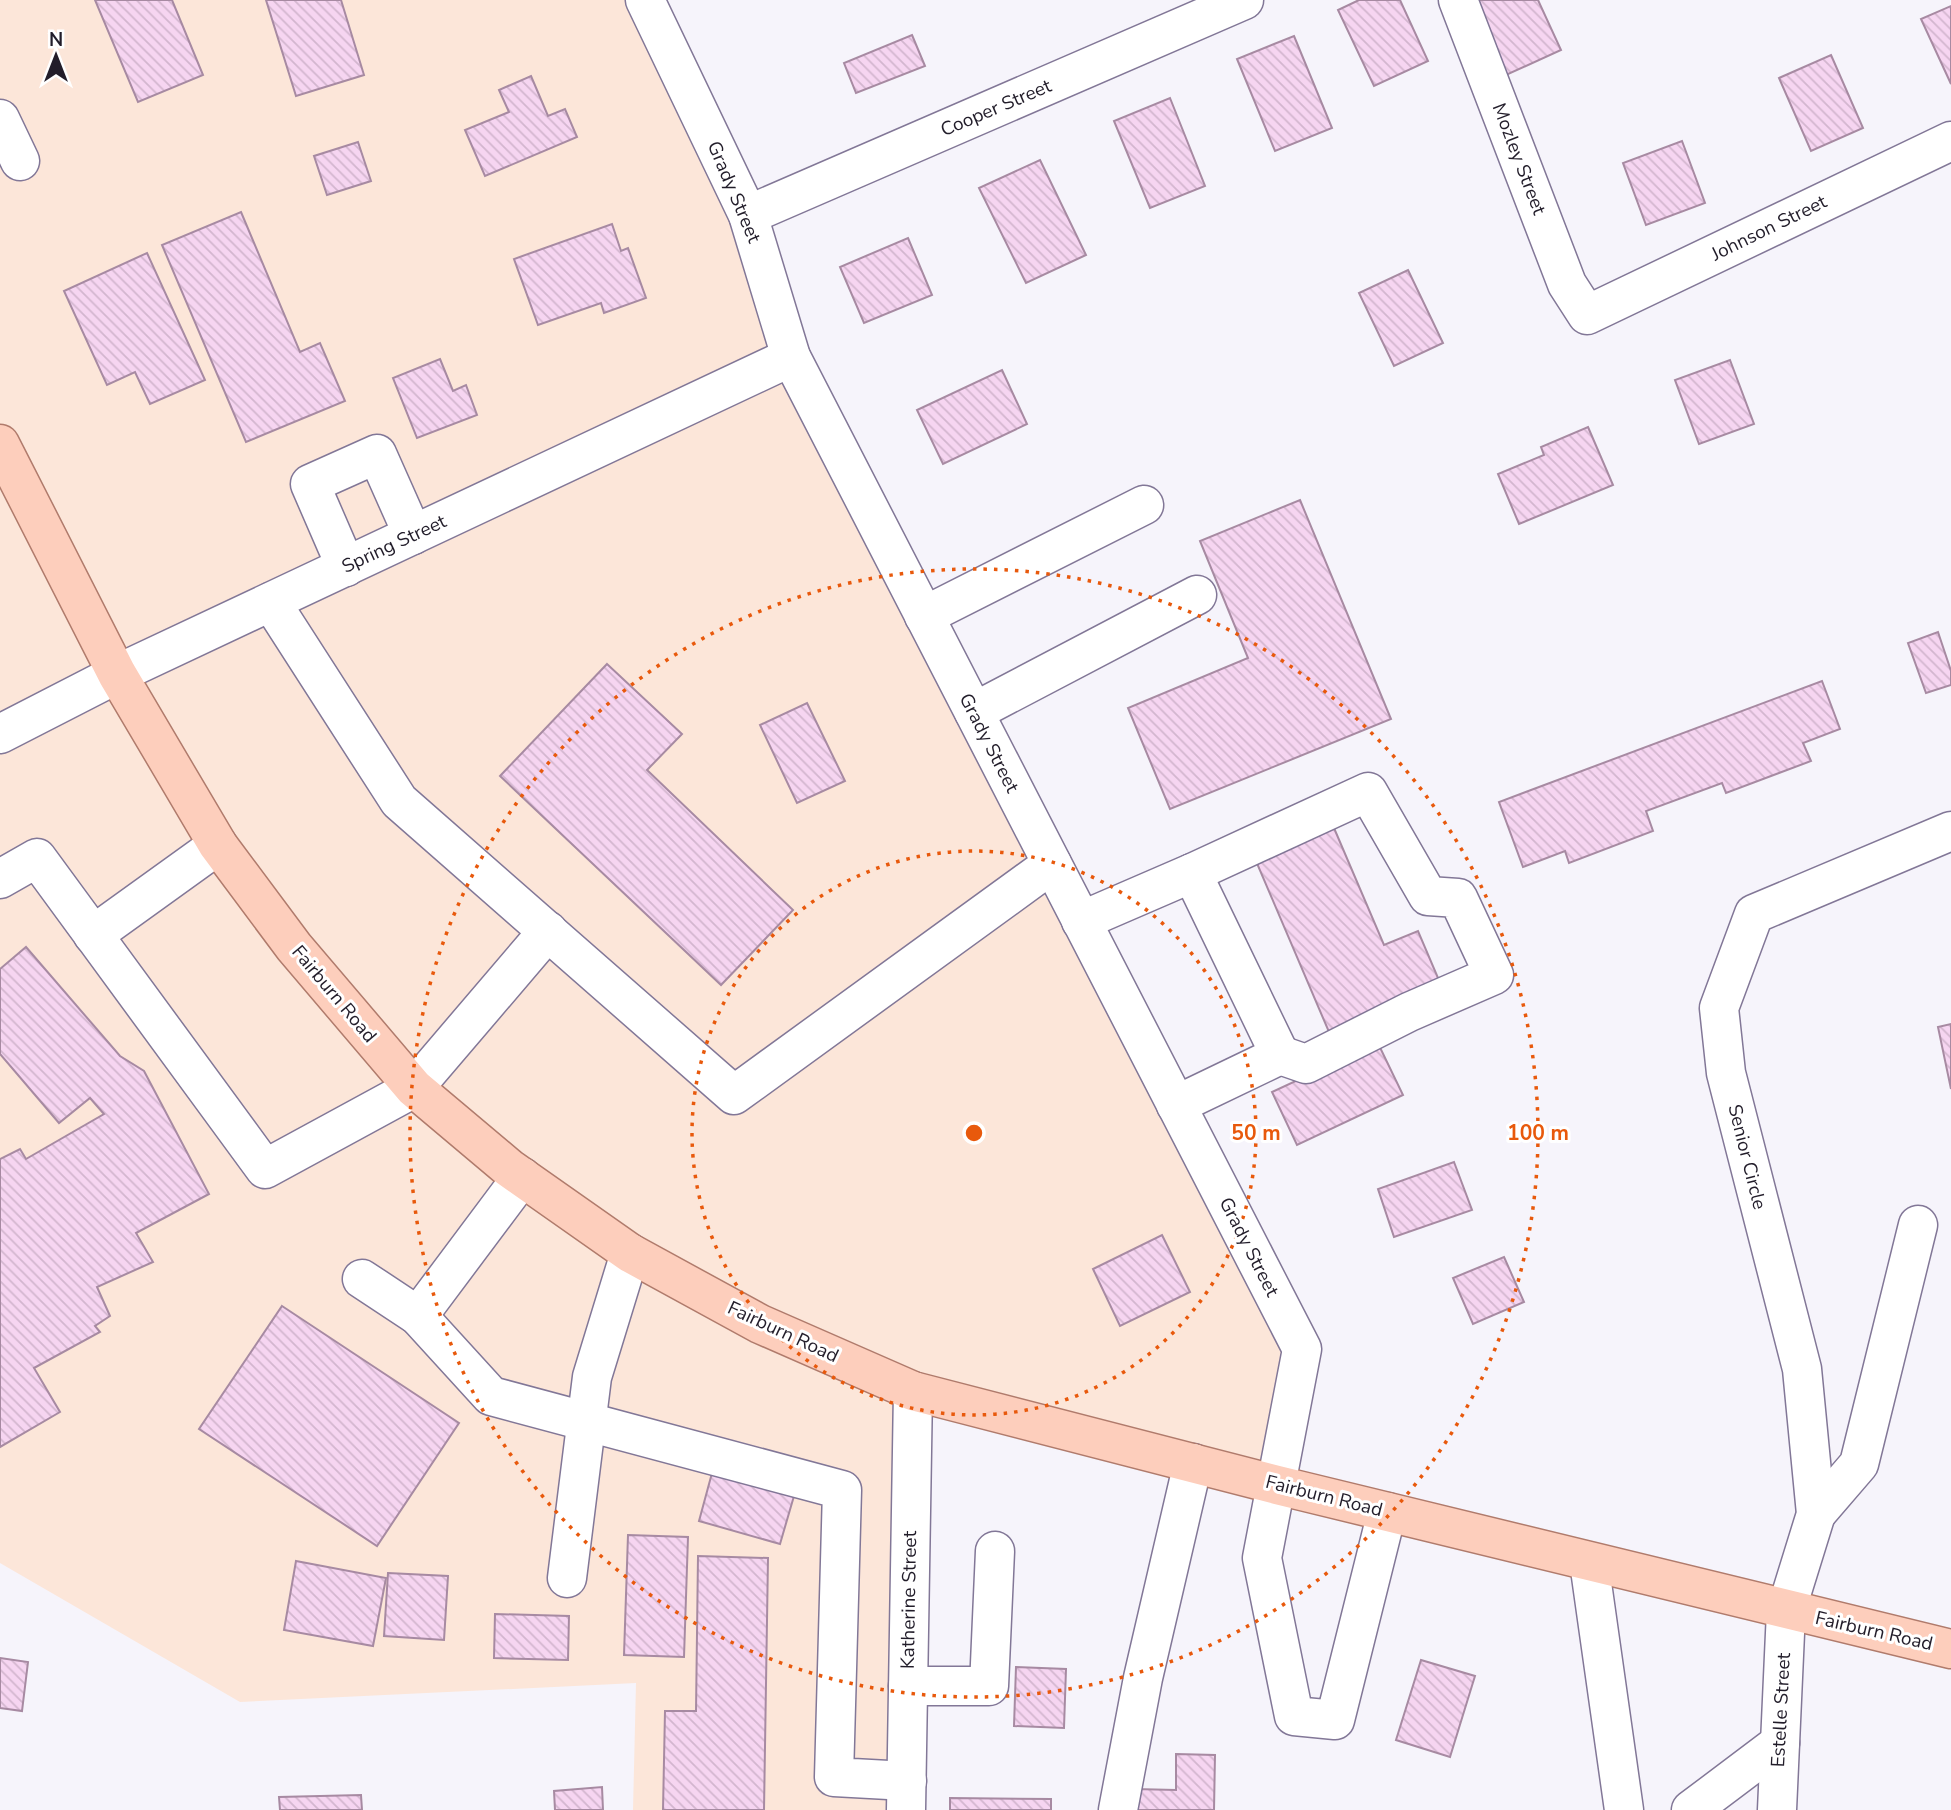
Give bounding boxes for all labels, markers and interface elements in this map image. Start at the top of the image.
north arrow [21,21,91,91]
text: N [49,27,63,53]
street label: Cooper Street [937,73,1056,143]
street label: Mozley Street [1486,99,1552,219]
street label: Grady Street [701,137,767,247]
street label: Johnson Street [1706,189,1831,268]
street label: Spring Street [337,508,451,580]
street label: Grady Street [953,689,1025,797]
street label: Fairburn Road [286,940,382,1048]
street label: Senior Circle [1721,1102,1773,1212]
text: 50 m [1231,1119,1281,1147]
text: 100 m [1507,1119,1569,1147]
centre of rings [962,1121,986,1145]
street label: Grady Street [1213,1193,1285,1301]
street label: Fairburn Road [723,1295,843,1369]
street label: Fairburn Road [1263,1469,1385,1523]
street label: Katherine Street [895,1530,923,1669]
street label: Fairburn Road [1813,1605,1935,1657]
street label: Estelle Street [1765,1652,1797,1768]

